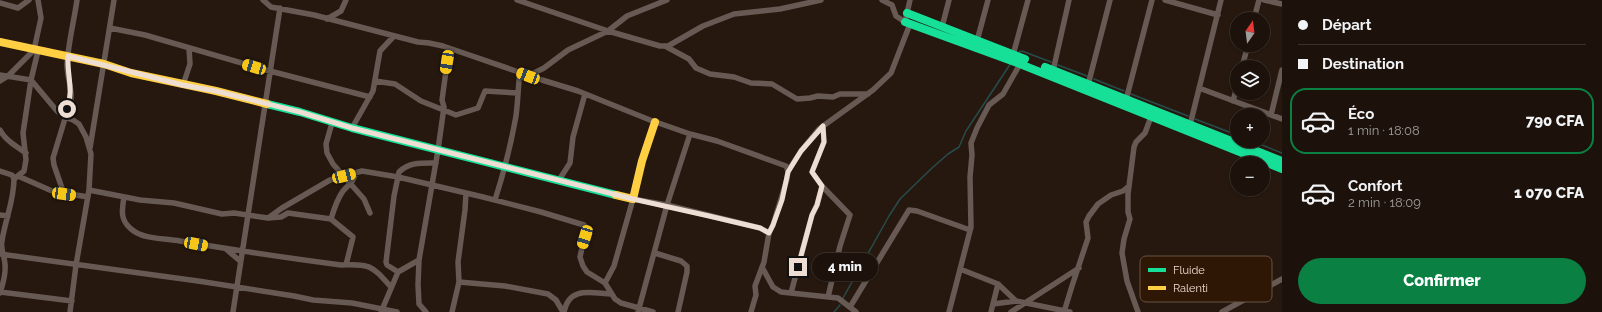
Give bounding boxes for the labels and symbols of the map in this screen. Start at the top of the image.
north arrow [1230,12,1270,52]
car [439,49,455,75]
car [241,58,267,76]
car [515,66,541,86]
route start [58,100,76,118]
car [331,167,357,185]
car [51,186,77,202]
car [576,224,594,250]
car [183,236,209,252]
callout: 4 min [812,253,878,281]
legend [1140,256,1272,302]
route end [789,258,807,276]
text: Fluide [1173,264,1205,277]
text: Ralenti [1173,282,1208,295]

